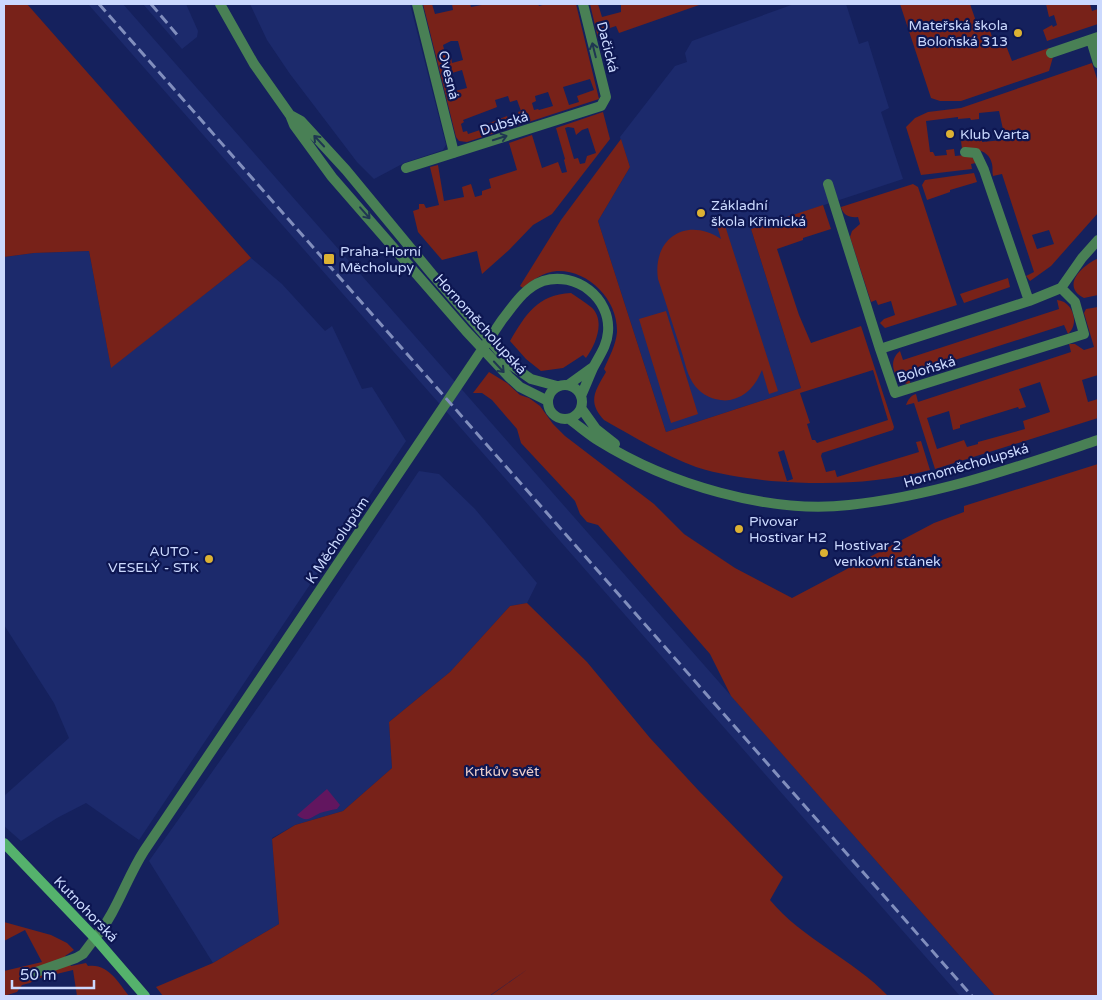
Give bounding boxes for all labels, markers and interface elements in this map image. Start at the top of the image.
place label: Mateřská škola Boloňská 313 [908,17,1008,50]
street label: Dačická [593,20,622,74]
marker: Mateřská škola Boloňská 313 [1012,27,1024,39]
one-way arrow [589,43,598,59]
street label: Ovesná [434,49,463,101]
street label: Dubská [478,108,530,139]
place label: Klub Varta [960,126,1029,143]
marker: Klub Varta [944,128,956,140]
one-way arrow [492,133,508,143]
one-way arrow [313,135,325,147]
place label: Základní škola Křimická [711,197,806,230]
one-way arrow [359,207,370,220]
marker: Základní škola Křimická [695,207,707,219]
place label: Praha-Horní Měcholupy [340,243,421,276]
marker: Praha-Horní Měcholupy [322,252,336,266]
street label: Hornoměcholupská [431,271,530,378]
street label: Boloňská [895,352,958,386]
one-way arrow [493,361,505,373]
street label: Hornoměcholupská [902,439,1031,491]
street label: K Měcholupům [302,494,373,587]
place label: Pivovar Hostivar H2 [749,513,827,546]
marker: Pivovar Hostivar H2 [733,523,745,535]
place label: Hostivar 2 venkovní stánek [834,537,941,570]
place label: AUTO - VESELÝ - STK [108,543,199,576]
marker: Hostivar 2 venkovní stánek [818,547,830,559]
marker: AUTO - VESELÝ - STK [203,553,215,565]
park label: Krtkův svět [465,763,540,780]
street label: Kutnohorská [50,873,121,946]
scale bar [12,958,95,990]
text: 50 m [20,966,57,984]

